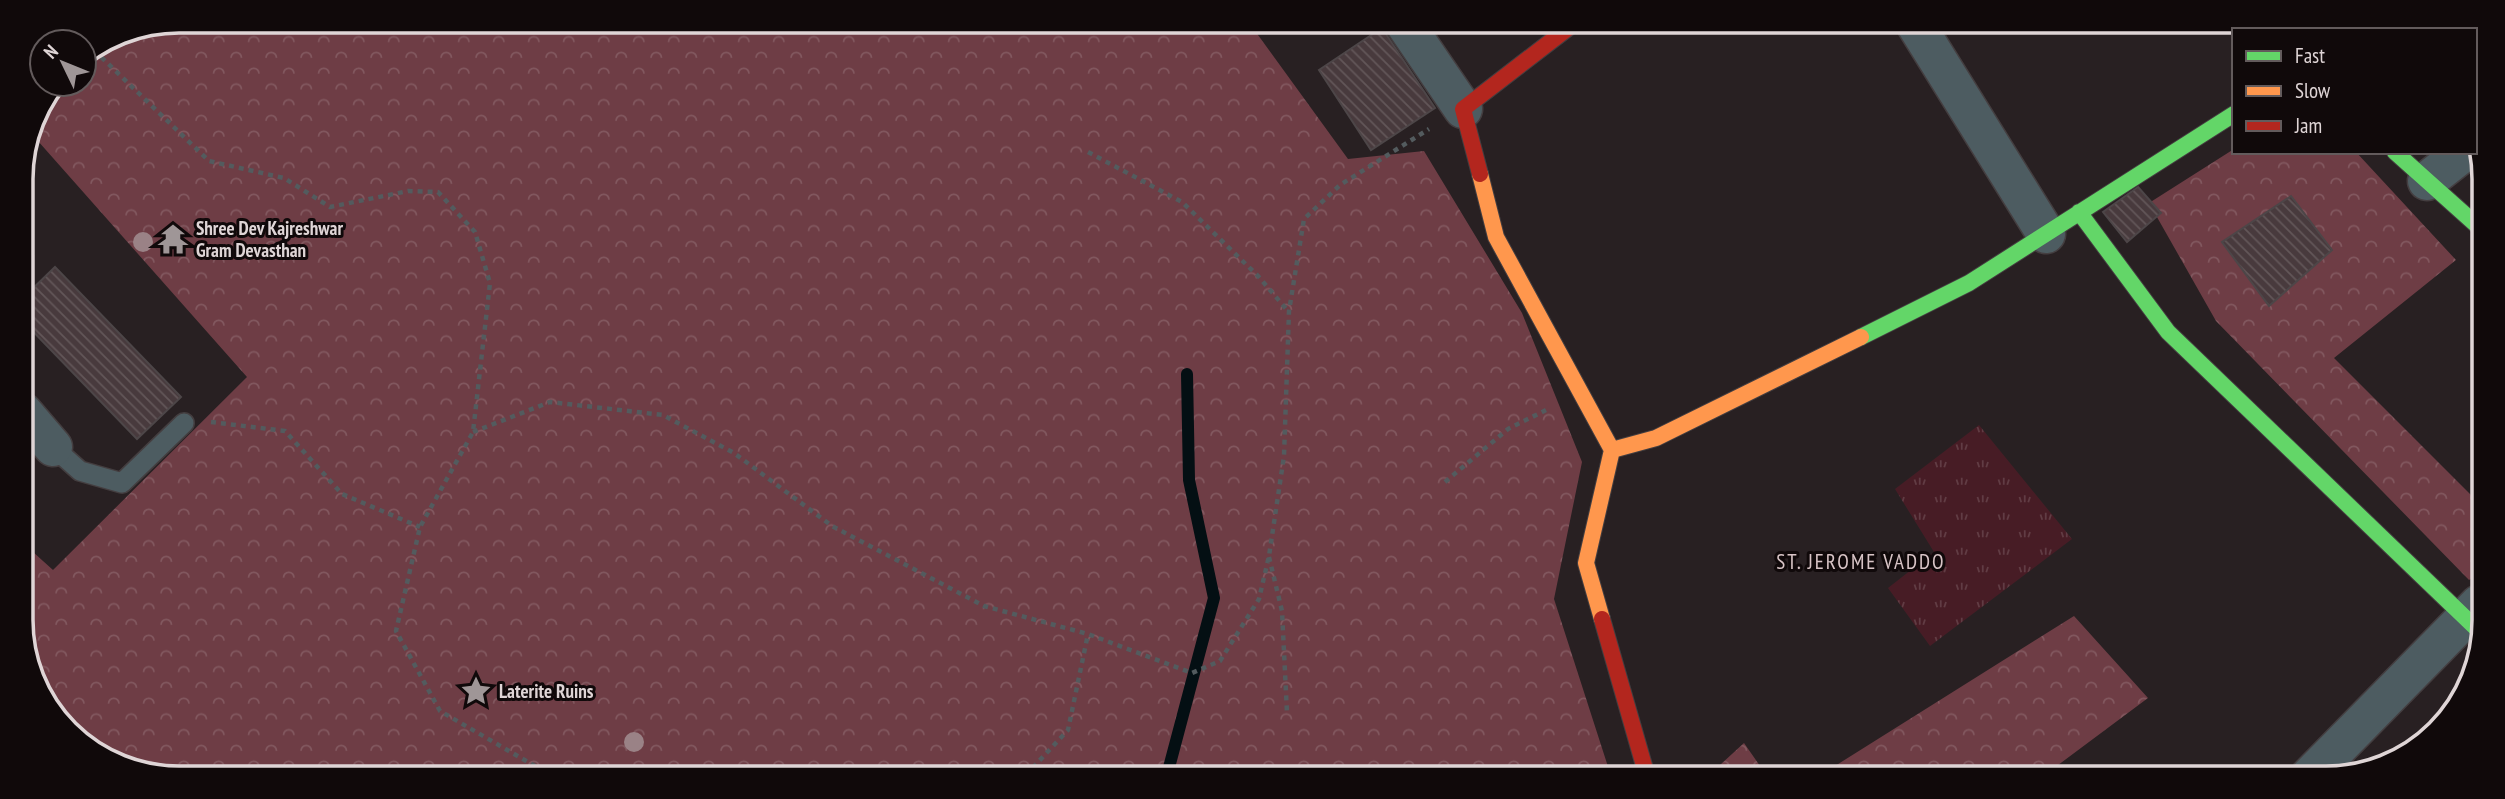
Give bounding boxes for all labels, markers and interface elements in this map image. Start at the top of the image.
north arrow [28,28,98,98]
legend [2232,28,2477,154]
text: N [38,39,63,63]
text: Fast [2295,42,2325,69]
text: Slow [2295,77,2331,104]
text: Jam [2294,112,2322,139]
place label: Shree Dev Kajreshwar Gram Devasthan [196,216,343,262]
temple icon: Shree Dev Kajreshwar Gram Devasthan [156,222,190,256]
district label: ST. JEROME VADDO [1776,548,1946,575]
place icon: Laterite Ruins [459,674,493,708]
place label: Laterite Ruins [499,679,594,703]

